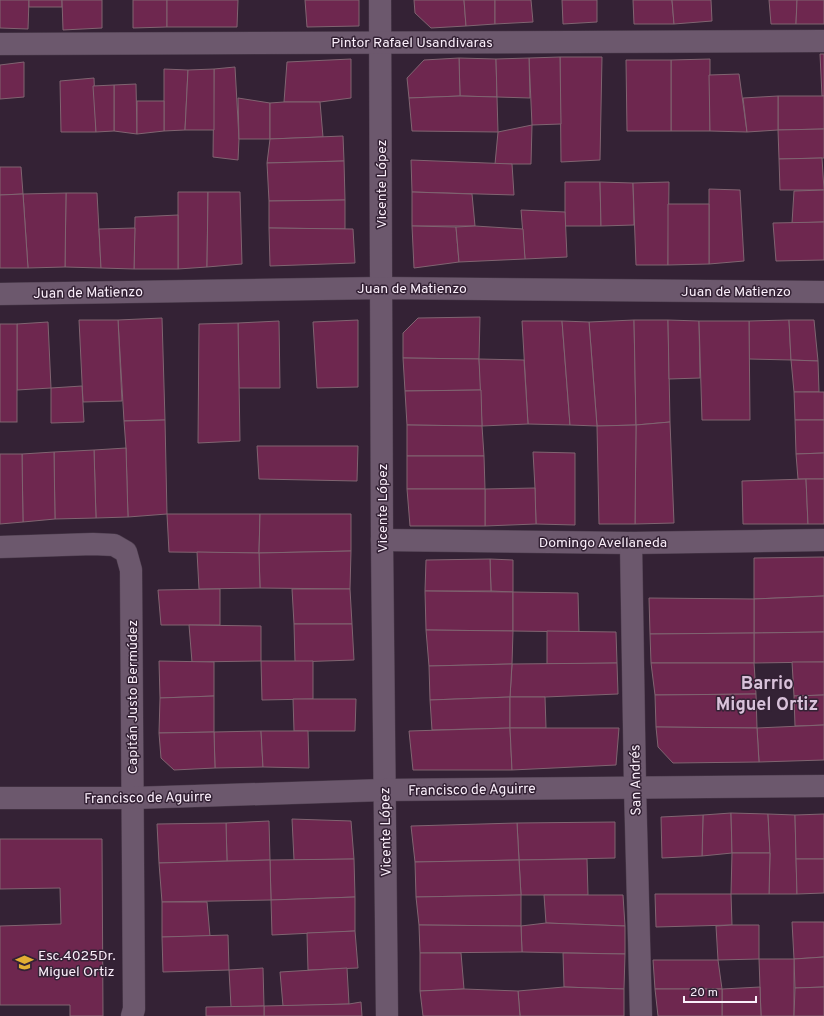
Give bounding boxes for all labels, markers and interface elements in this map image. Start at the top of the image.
street label: Pintor Rafael Usandivaras [331,35,493,52]
street label: Vicente López [374,139,391,229]
street label: Juan de Matienzo [357,281,467,298]
street label: Juan de Matienzo [33,284,143,303]
street label: Juan de Matienzo [681,284,791,301]
street label: Vicente López [375,463,392,553]
street label: Domingo Avellaneda [539,535,667,552]
street label: Capitán Justo Bermúdez [125,620,142,774]
district label: Barrio Miguel Ortiz [716,673,818,717]
street label: San Andrés [627,744,646,816]
street label: Francisco de Aguirre [408,781,536,800]
street label: Vicente López [377,787,396,877]
street label: Francisco de Aguirre [84,789,212,808]
place label: Esc.4025Dr. Miguel Ortiz [38,948,116,981]
school or university icon: Esc.4025Dr. Miguel Ortiz [15,953,35,973]
scale bar [684,978,756,1004]
text: 20 m [690,985,718,1001]

